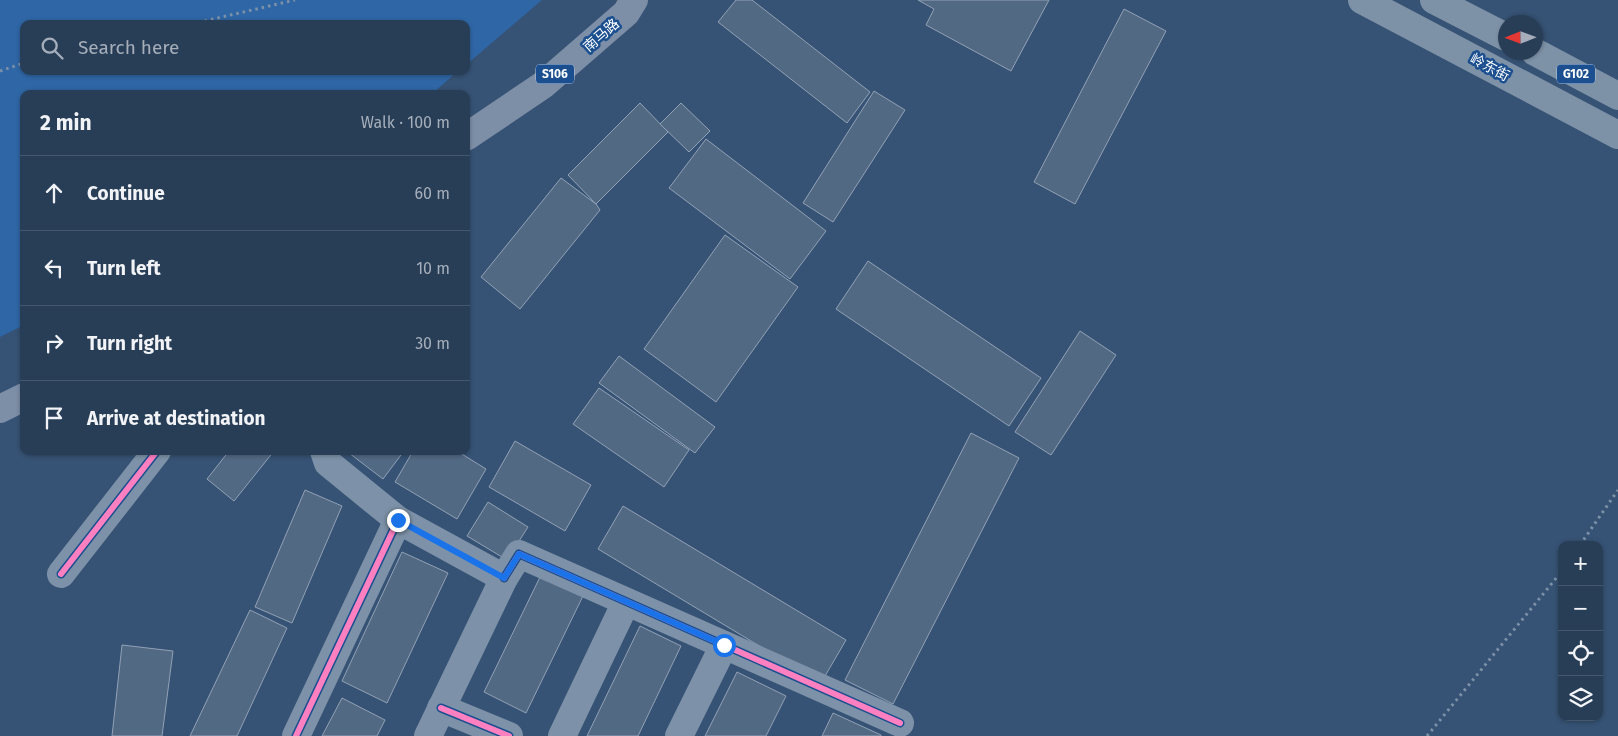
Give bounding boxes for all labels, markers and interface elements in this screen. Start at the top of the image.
street label: 南马路 [580,15,623,56]
north arrow [1498,15,1543,60]
search box [20,20,470,75]
icon: search [38,34,66,62]
text: Search here [78,36,179,59]
street label: 岭东街 [1467,50,1512,85]
road number: S106 [536,64,574,84]
road number: G102 [1557,64,1595,84]
text: 2 min [40,110,92,136]
text: Walk · 100 m [361,113,450,132]
icon: ahead [40,179,68,207]
text: Continue [87,182,165,205]
text: 60 m [415,184,450,203]
icon: left [40,254,68,282]
text: Turn left [87,257,161,280]
text: 10 m [416,259,450,278]
icon: right [40,329,68,357]
text: Turn right [87,332,172,355]
text: 30 m [415,334,450,353]
icon: arrive [40,404,68,432]
text: Arrive at destination [87,407,266,430]
route end [387,509,410,532]
map controls [1558,541,1603,721]
button: + [1558,541,1603,586]
button: − [1558,586,1603,631]
button: locate [1558,631,1603,676]
route start [713,634,736,657]
button: layers [1558,676,1603,721]

